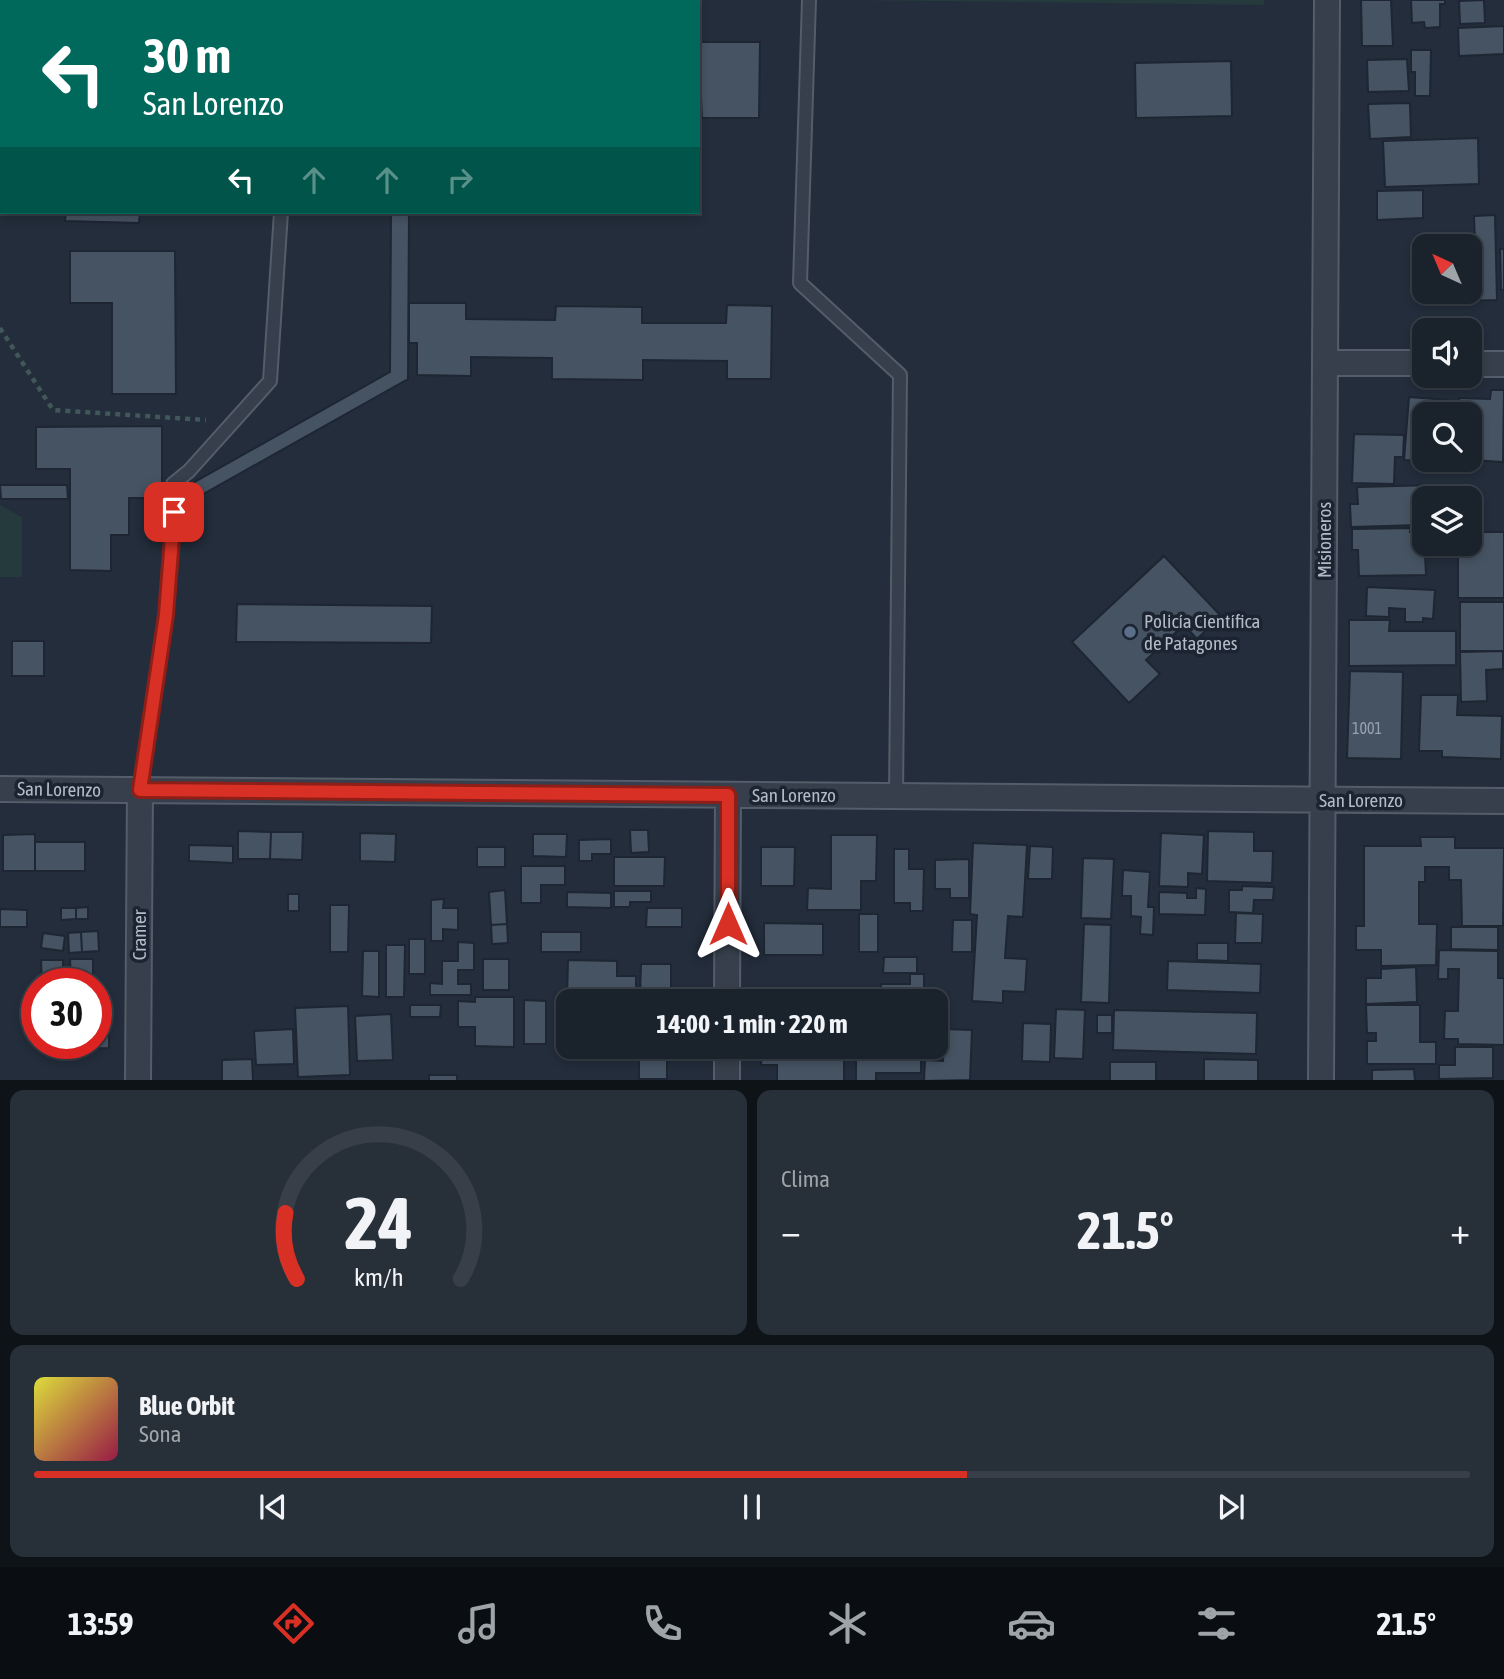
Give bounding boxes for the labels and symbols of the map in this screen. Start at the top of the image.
north arrow [1412,234,1482,304]
pin [144,482,204,542]
street label: Misioneros [1313,502,1335,578]
place label: Policía Científica de Patagones [1144,610,1260,654]
marker: Policía Científica de Patagones [1122,624,1138,640]
house number: 1001 [1352,719,1382,737]
street label: San Lorenzo [17,777,101,801]
street label: San Lorenzo [752,784,836,806]
street label: San Lorenzo [1319,789,1403,811]
position arrow [691,887,765,961]
street label: Cramer [128,909,150,960]
speed limit sign: 30 [21,968,112,1059]

